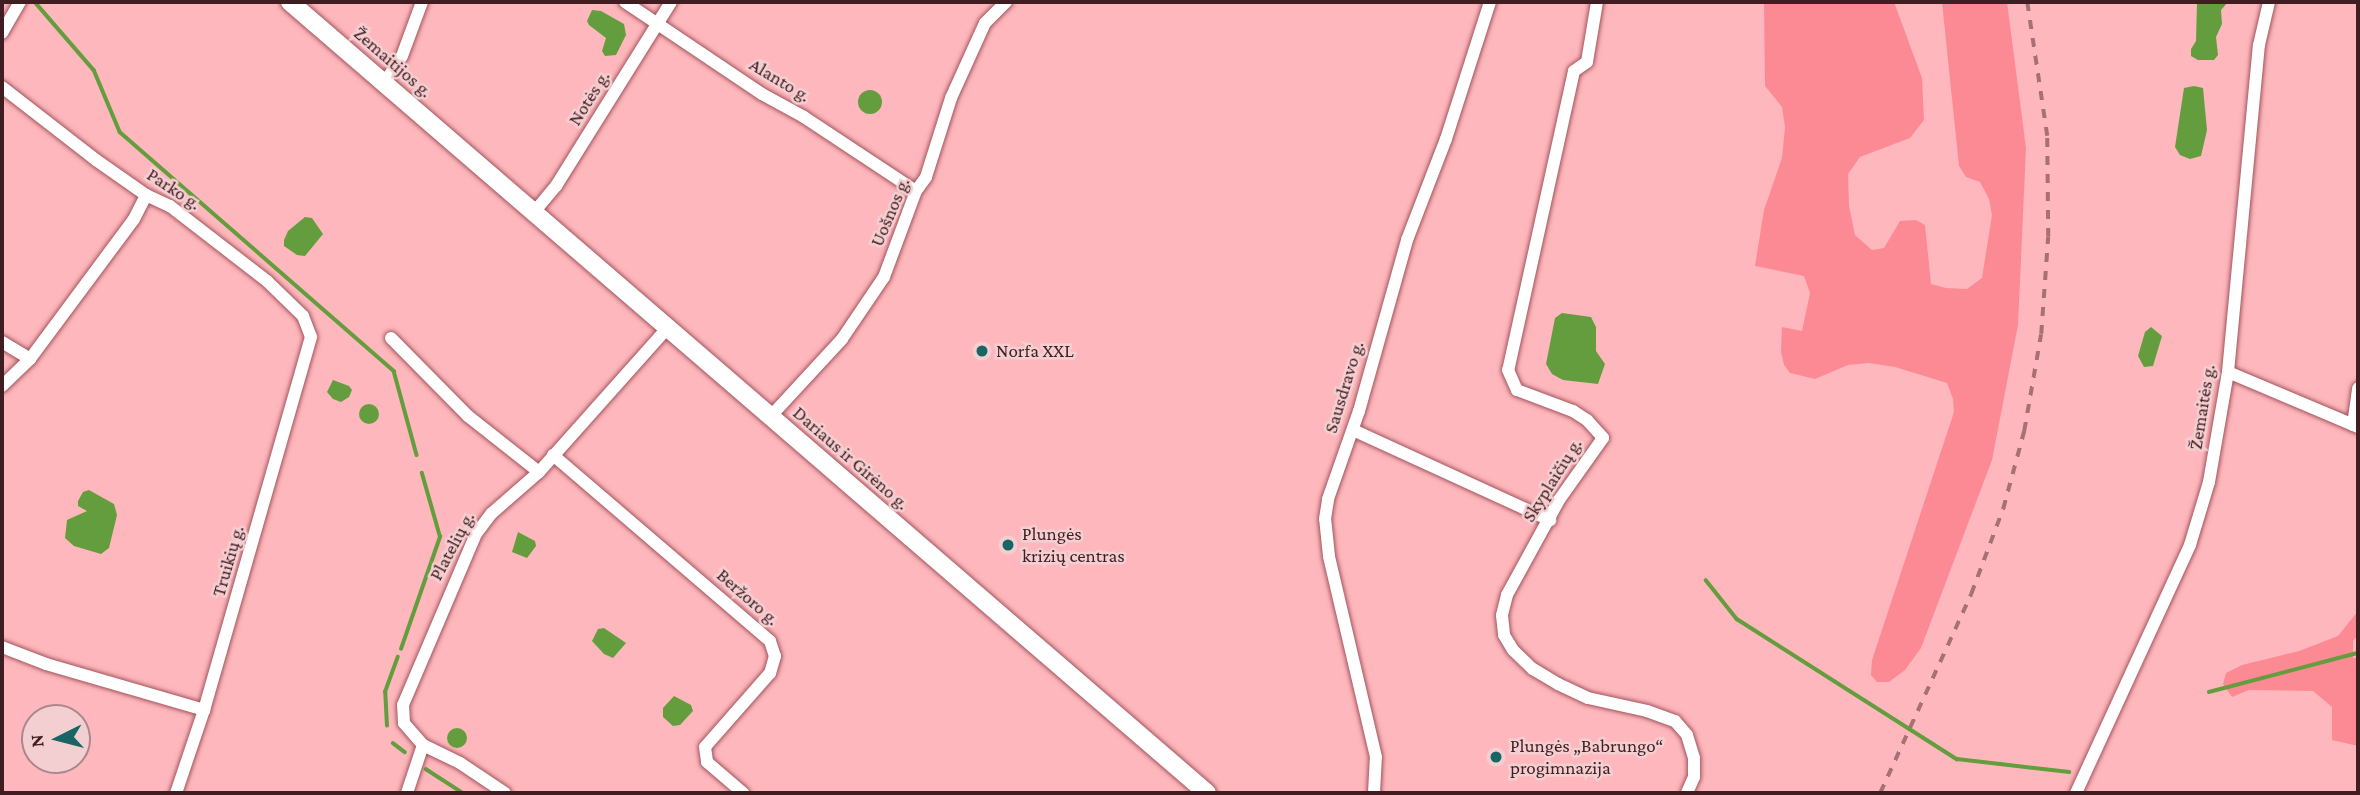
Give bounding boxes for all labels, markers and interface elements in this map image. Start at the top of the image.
street label: Žemaitijos g. [349,22,437,102]
street label: Alanto g. [745,53,815,107]
street label: Notės g. [563,66,615,130]
street label: Parko g. [143,163,205,215]
street label: Uošnos g. [865,174,915,250]
street label: Sausdravo g. [1319,338,1369,436]
place label: Norfa XXL [996,340,1074,362]
marker: Norfa XXL [974,343,990,359]
street label: Žemaitės g. [2184,363,2220,451]
street label: Dariaus ir Girėno g. [788,401,914,515]
street label: Skyplaičių g. [1517,434,1587,526]
street label: Platelių g. [424,508,480,584]
street label: Truikių g. [207,523,249,599]
place label: Plungės krizių centras [1022,523,1125,567]
marker: Plungės krizių centras [1000,537,1016,553]
street label: Beržoro g. [712,564,784,630]
north arrow [21,704,91,774]
text: N [25,734,48,749]
place label: Plungės „Babrungo“ progimnazija [1510,735,1663,779]
marker: Plungės „Babrungo“ progimnazija [1488,749,1504,765]

